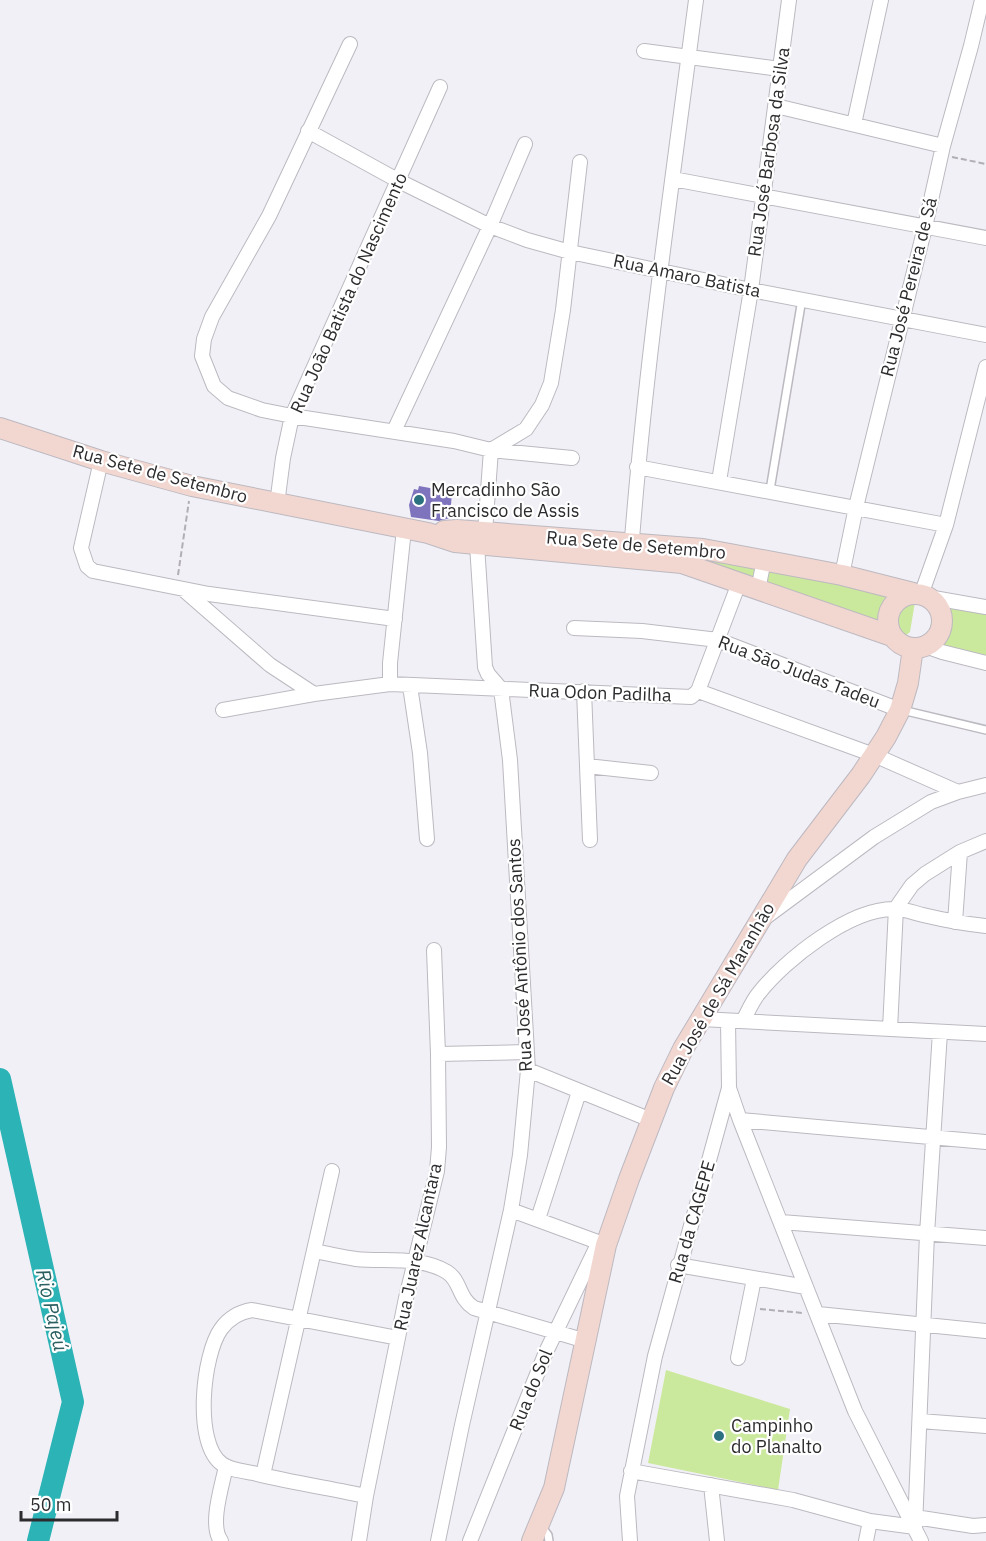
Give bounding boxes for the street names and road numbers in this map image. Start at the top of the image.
street label: Rua José Barbosa da Silva [742,45,795,258]
street label: Rua João Batista do Nascimento [285,169,412,417]
street label: Rua José Pereira de Sá [875,194,942,379]
street label: Rua Amaro Batista [611,249,763,302]
street label: Rua Sete de Setembro [70,439,250,508]
street label: Rua Sete de Setembro [545,525,727,564]
street label: Rua São Judas Tadeu [715,630,883,713]
street label: Rua Odon Padilha [528,679,672,707]
street label: Rua José Antônio dos Santos [502,838,537,1072]
street label: Rua José de Sá Maranhão [656,898,779,1089]
street label: Rua da CAGEPE [663,1158,720,1286]
street label: Rua Juarez Alcantara [388,1161,447,1333]
street label: Rua do Sol [504,1346,557,1434]

